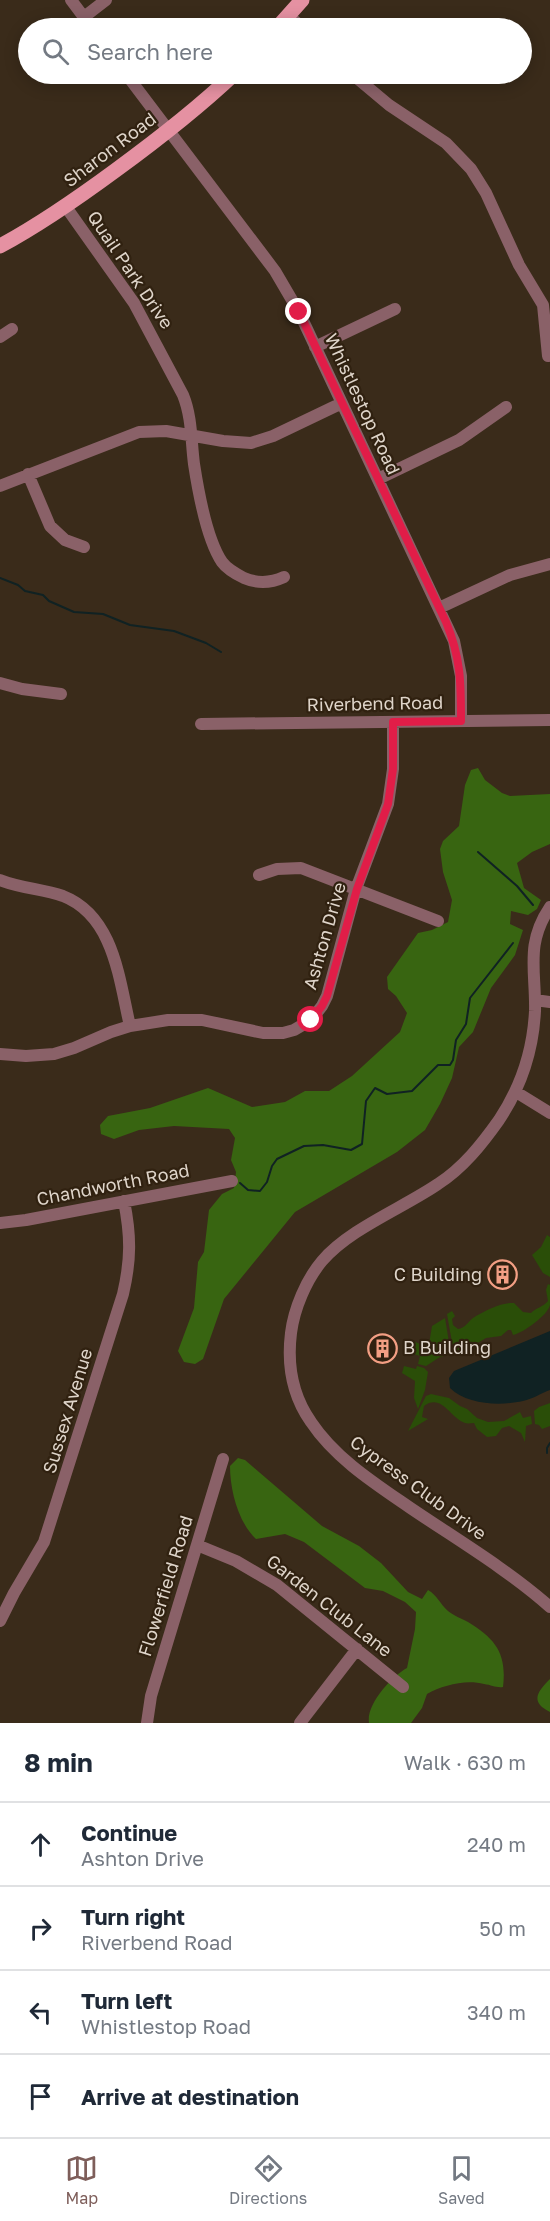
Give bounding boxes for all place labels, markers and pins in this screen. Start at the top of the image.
building icon: C Building [487,1259,519,1291]
place label: C Building [394,1263,482,1285]
building icon: B Building [366,1332,398,1364]
place label: B Building [403,1336,491,1358]

